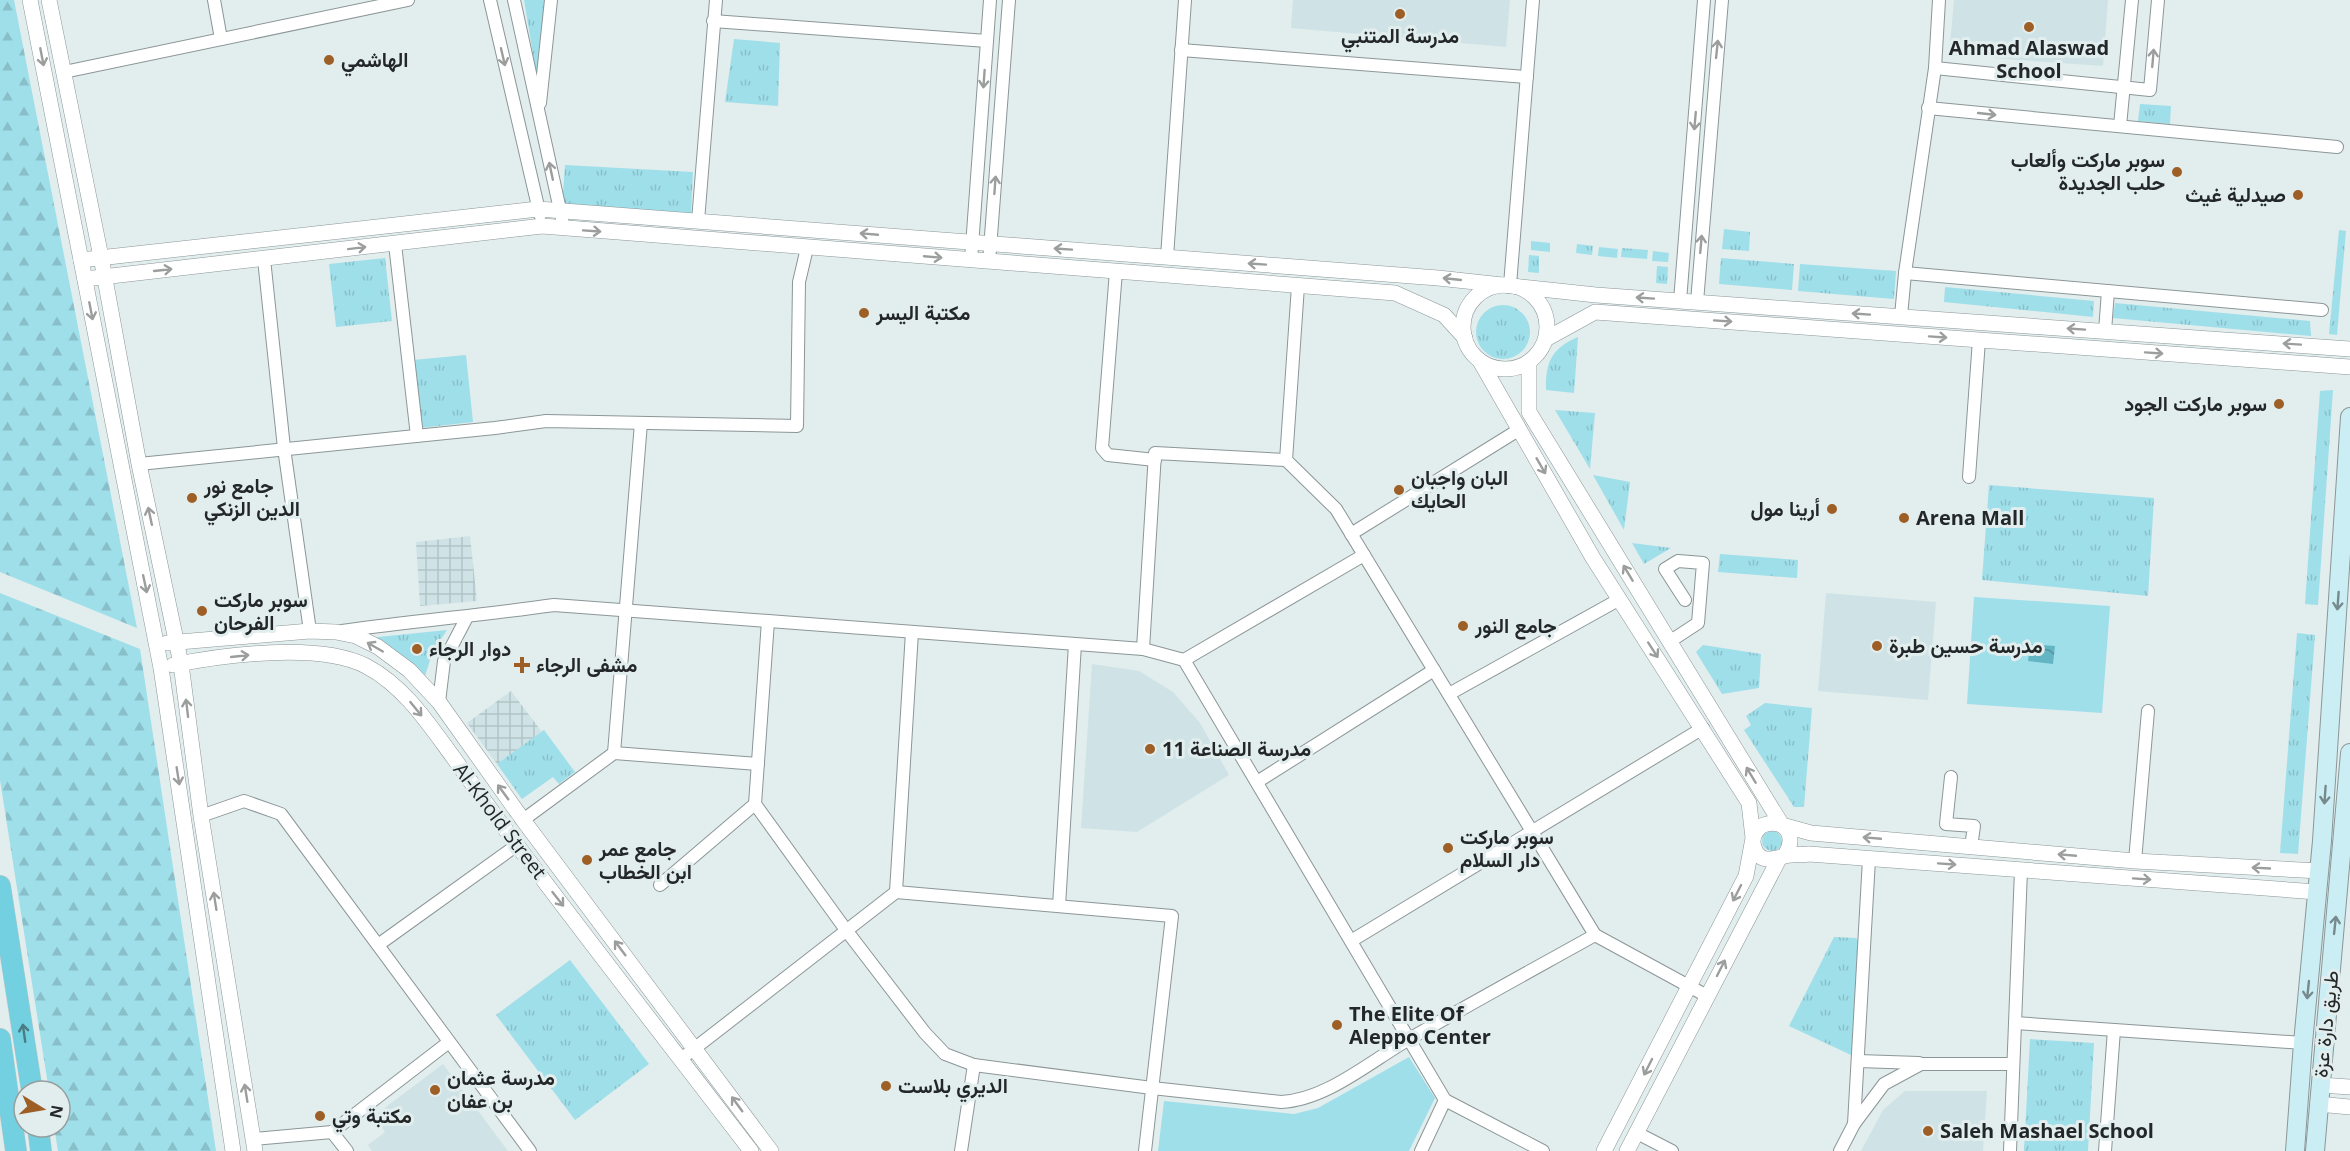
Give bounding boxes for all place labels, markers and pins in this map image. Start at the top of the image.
marker: مدرسة المتنبي [1393,7,1407,21]
marker: Ahmad Alaswad School [2022,20,2036,34]
place label: مدرسة المتنبي [1341,22,1459,53]
place label: Ahmad Alaswad School [1949,34,2109,84]
place label: الهاشمي [341,46,409,77]
marker: الهاشمي [322,53,336,67]
place label: سوبر ماركت وألعاب حلب الجديدة [2011,146,2165,196]
marker: سوبر ماركت وألعاب حلب الجديدة [2170,165,2184,179]
place label: صيدلية غيث [2185,181,2286,208]
marker: صيدلية غيث [2291,188,2305,202]
place label: مكتبة اليسر [875,299,970,326]
marker: مكتبة اليسر [857,306,871,320]
place label: سوبر ماركت الجود [2124,390,2267,417]
marker: سوبر ماركت الجود [2272,397,2286,411]
place label: البان واجبان الحايك [1411,464,1508,514]
place label: جامع نور الدين الزنكي [203,472,300,526]
marker: البان واجبان الحايك [1392,483,1406,497]
marker: جامع نور الدين الزنكي [185,491,199,505]
place label: أرينا مول [1751,495,1820,522]
marker: أرينا مول [1825,502,1839,516]
place label: Arena Mall [1916,504,2024,531]
marker: Arena Mall [1897,511,1911,525]
place label: سوبر ماركت الفرحان [214,586,308,636]
marker: سوبر ماركت الفرحان [195,604,209,618]
place label: جامع النور [1474,612,1557,640]
marker: جامع النور [1456,619,1470,633]
place label: مدرسة حسين طبرة [1889,632,2043,659]
place label: دوار الرجاء [429,635,511,662]
marker: مدرسة حسين طبرة [1870,639,1884,653]
marker: دوار الرجاء [410,642,424,656]
place label: مشفى الرجاء [536,651,637,678]
marker: مشفى الرجاء [513,656,531,674]
place label: مدرسة الصناعة 11 [1162,735,1311,762]
marker: مدرسة الصناعة 11 [1143,742,1157,756]
place label: سوبر ماركت دار السلام [1460,823,1554,873]
place label: جامع عمر ابن الخطاب [598,835,692,885]
marker: سوبر ماركت دار السلام [1441,841,1455,855]
marker: جامع عمر ابن الخطاب [580,853,594,867]
place label: The Elite Of Aleppo Center [1349,1000,1491,1050]
marker: The Elite Of Aleppo Center [1330,1018,1344,1032]
place label: مدرسة عثمان بن عفان [447,1064,555,1114]
place label: الديري بلاست [898,1072,1008,1103]
marker: الديري بلاست [879,1079,893,1093]
marker: مدرسة عثمان بن عفان [428,1083,442,1097]
place label: مكتبة وتي [332,1102,412,1133]
marker: مكتبة وتي [313,1109,327,1123]
place label: Saleh Mashael School [1940,1117,2154,1144]
marker: Saleh Mashael School [1921,1124,1935,1138]

